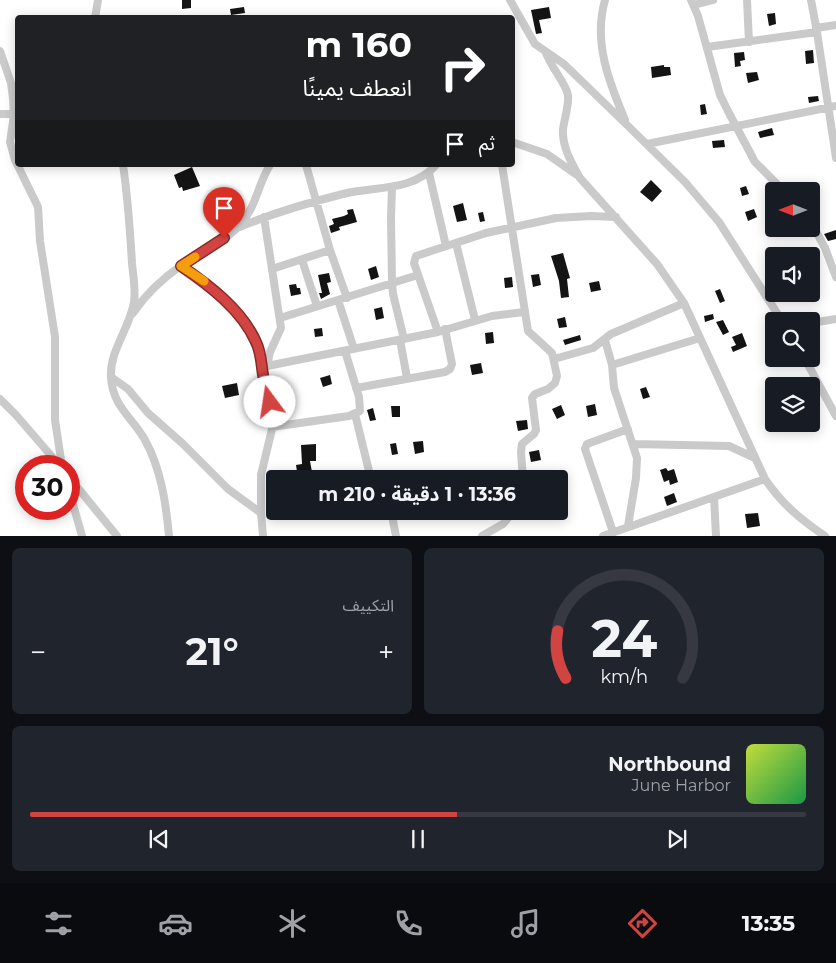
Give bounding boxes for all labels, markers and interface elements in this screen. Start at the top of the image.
text: 160 m [306,23,412,66]
icon: right [430,35,495,100]
text: انعطف يمينًا [302,75,412,102]
icon: arrive [441,130,469,158]
text: ثم [479,132,495,155]
north arrow [765,182,820,238]
map controls [765,182,820,432]
pin [203,187,245,238]
icon: arrive [210,194,238,222]
button: sound [765,247,820,302]
button: search [765,312,820,367]
position arrow [243,375,295,427]
button: layers [765,377,820,432]
speed limit sign: 30 [15,455,80,520]
text: 13:36 · 1 دقيقة · 210 m [318,483,516,506]
text: التكييف [342,596,394,615]
text: 24 [591,607,657,670]
text: 21° [185,628,239,675]
text: − [30,635,46,669]
text: + [378,635,394,669]
text: km/h [600,666,648,687]
text: Northbound [608,753,731,776]
text: June Harbor [632,776,731,795]
icon: previous [145,825,173,853]
icon: pause [404,825,432,853]
icon: next [663,825,691,853]
icon: filters [41,906,76,941]
icon: car [158,906,193,941]
icon: climate [275,906,310,941]
icon: phone [391,906,426,941]
icon: music [508,906,543,941]
icon: directions [625,906,660,941]
text: 13:35 [742,910,795,937]

